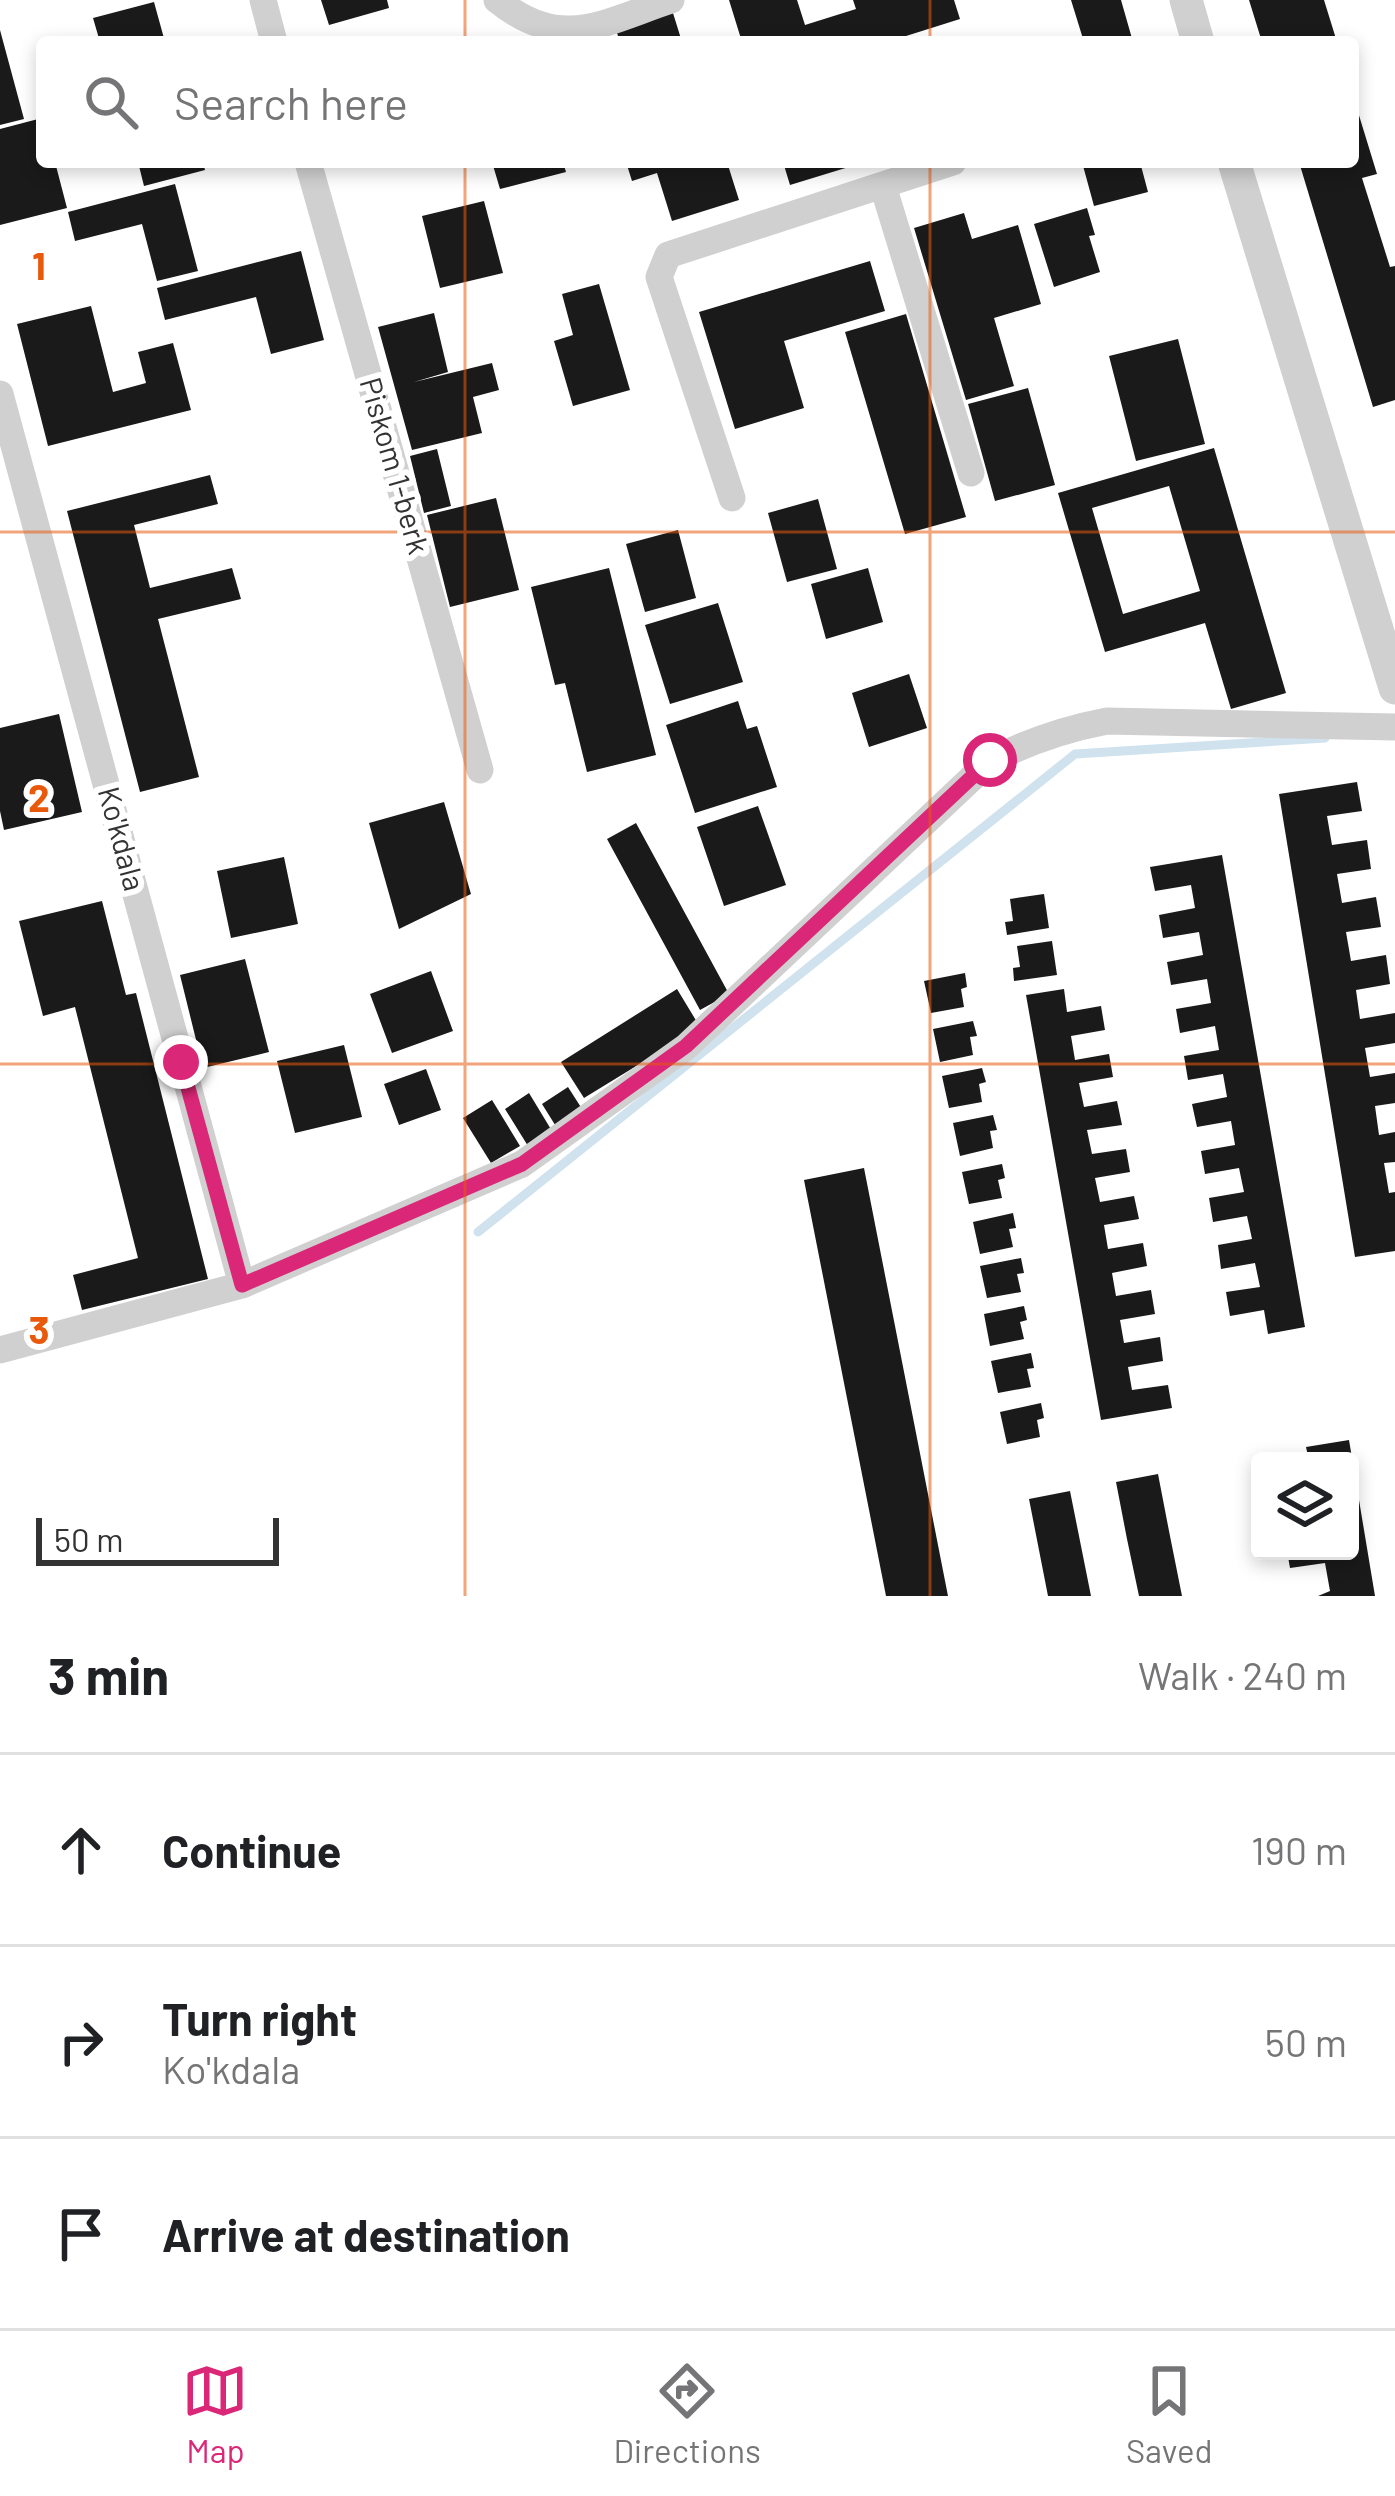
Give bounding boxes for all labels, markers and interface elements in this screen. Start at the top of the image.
search box [36,36,1359,168]
icon: search [78,69,144,135]
text: Search here [174,75,408,129]
text: 1 [32,241,46,288]
street label: Piskom 1-berk [354,373,438,558]
route start [963,733,1017,787]
text: 2 [28,773,50,820]
street label: Ko'kdala [92,783,154,894]
route end [154,1035,208,1089]
text: 3 [28,1305,50,1352]
map controls [1251,1452,1359,1560]
button: layers [1251,1452,1359,1560]
scale bar [36,1512,279,1565]
text: 50 m [54,1519,124,1559]
text: 3 min [48,1644,169,1705]
text: Walk · 240 m [1138,1651,1347,1698]
icon: ahead [48,1817,114,1883]
text: Continue [162,1823,341,1877]
text: 190 m [1251,1826,1347,1873]
text: Turn right [162,1991,357,2045]
icon: right [48,2009,114,2075]
text: 50 m [1265,2018,1347,2065]
text: Ko'kdala [162,2045,300,2092]
icon: arrive [48,2201,114,2267]
text: Arrive at destination [162,2207,570,2261]
tab: Map [182,2358,248,2470]
tab: Directions [613,2358,761,2470]
tab: Saved [1126,2358,1213,2470]

